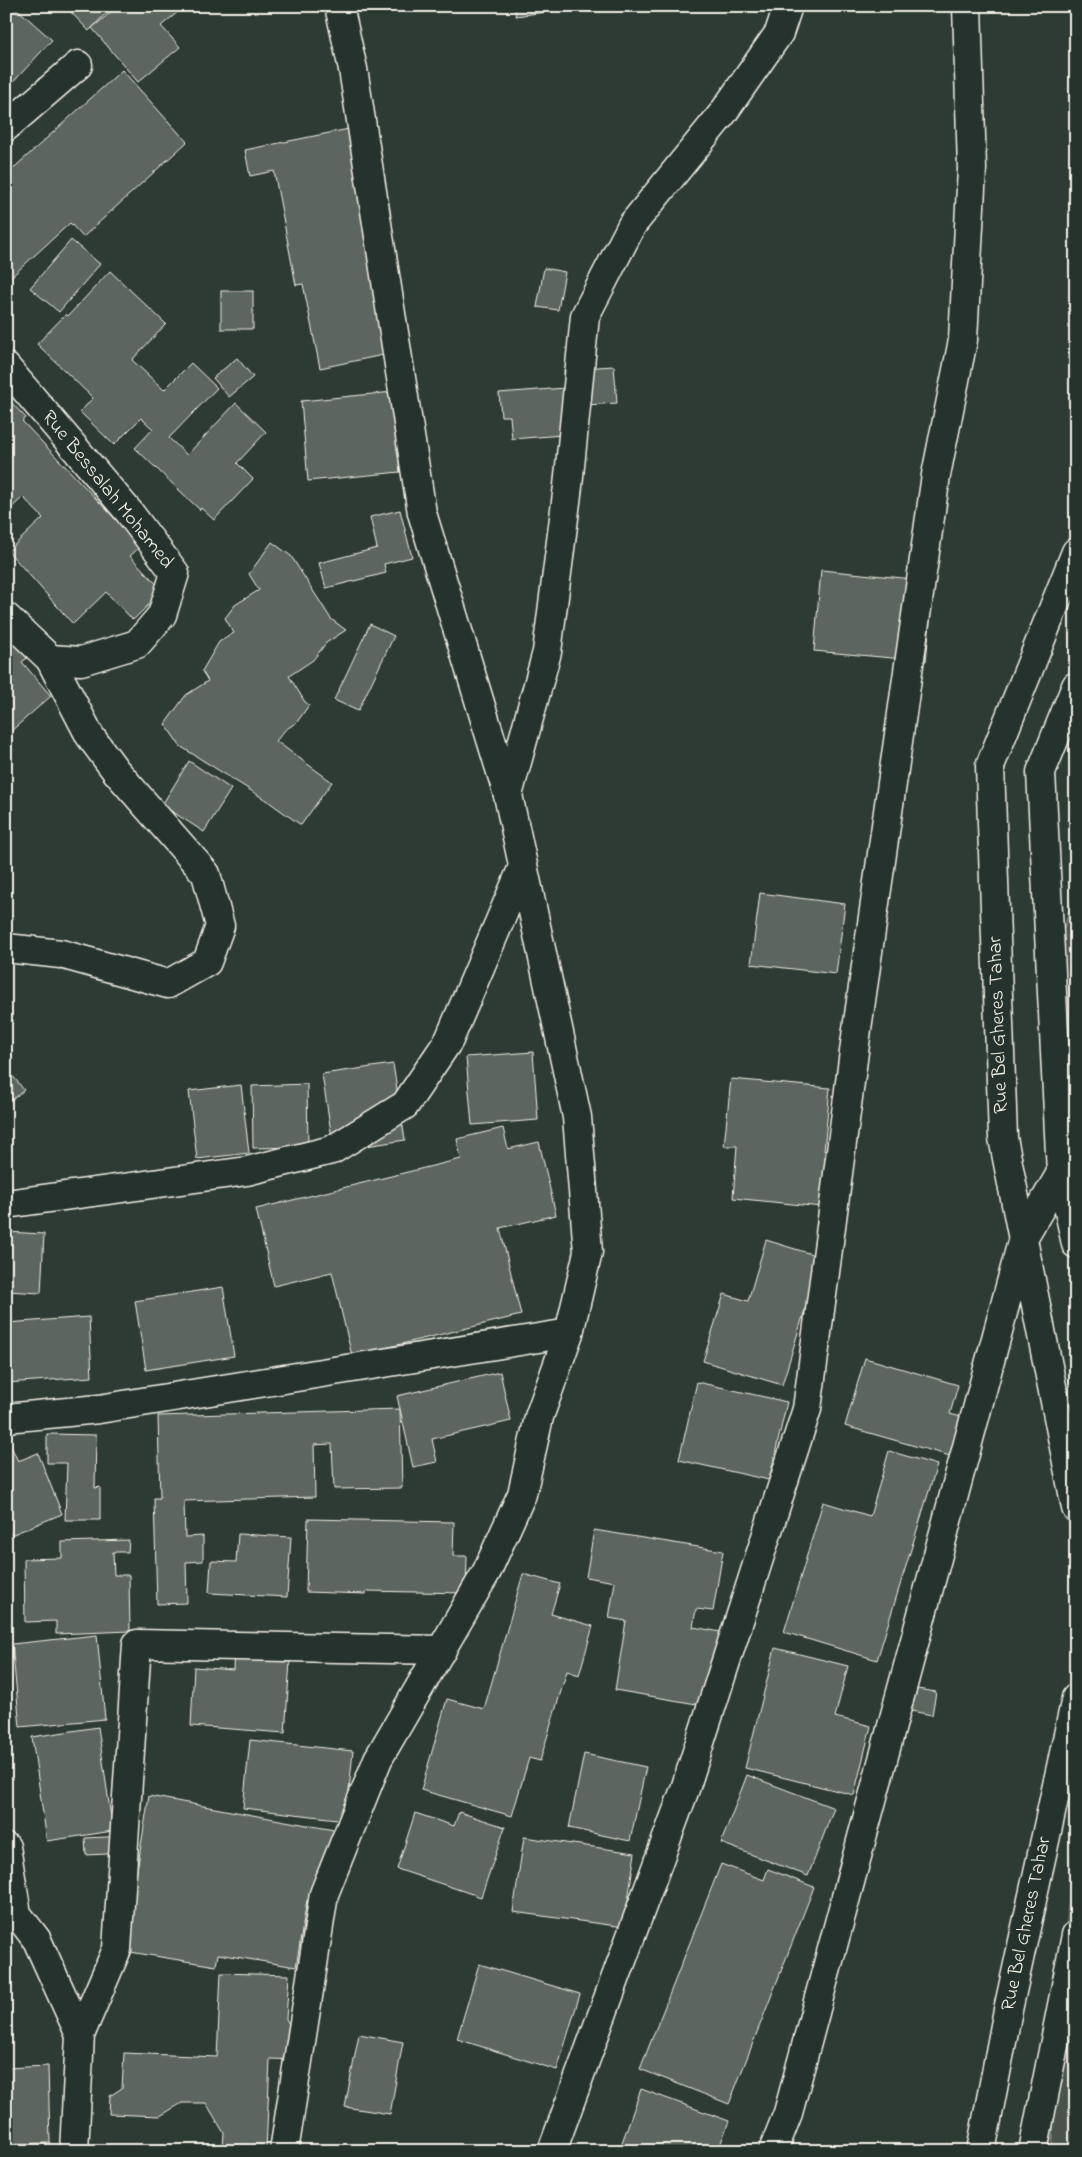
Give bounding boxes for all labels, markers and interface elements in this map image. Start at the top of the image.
street label: Rue Bessalah Mohamed [34,404,180,576]
street label: Rue Bel Gheres Tahar [981,935,1017,1114]
street label: Rue Bel Gheres Tahar [994,1834,1060,2014]

